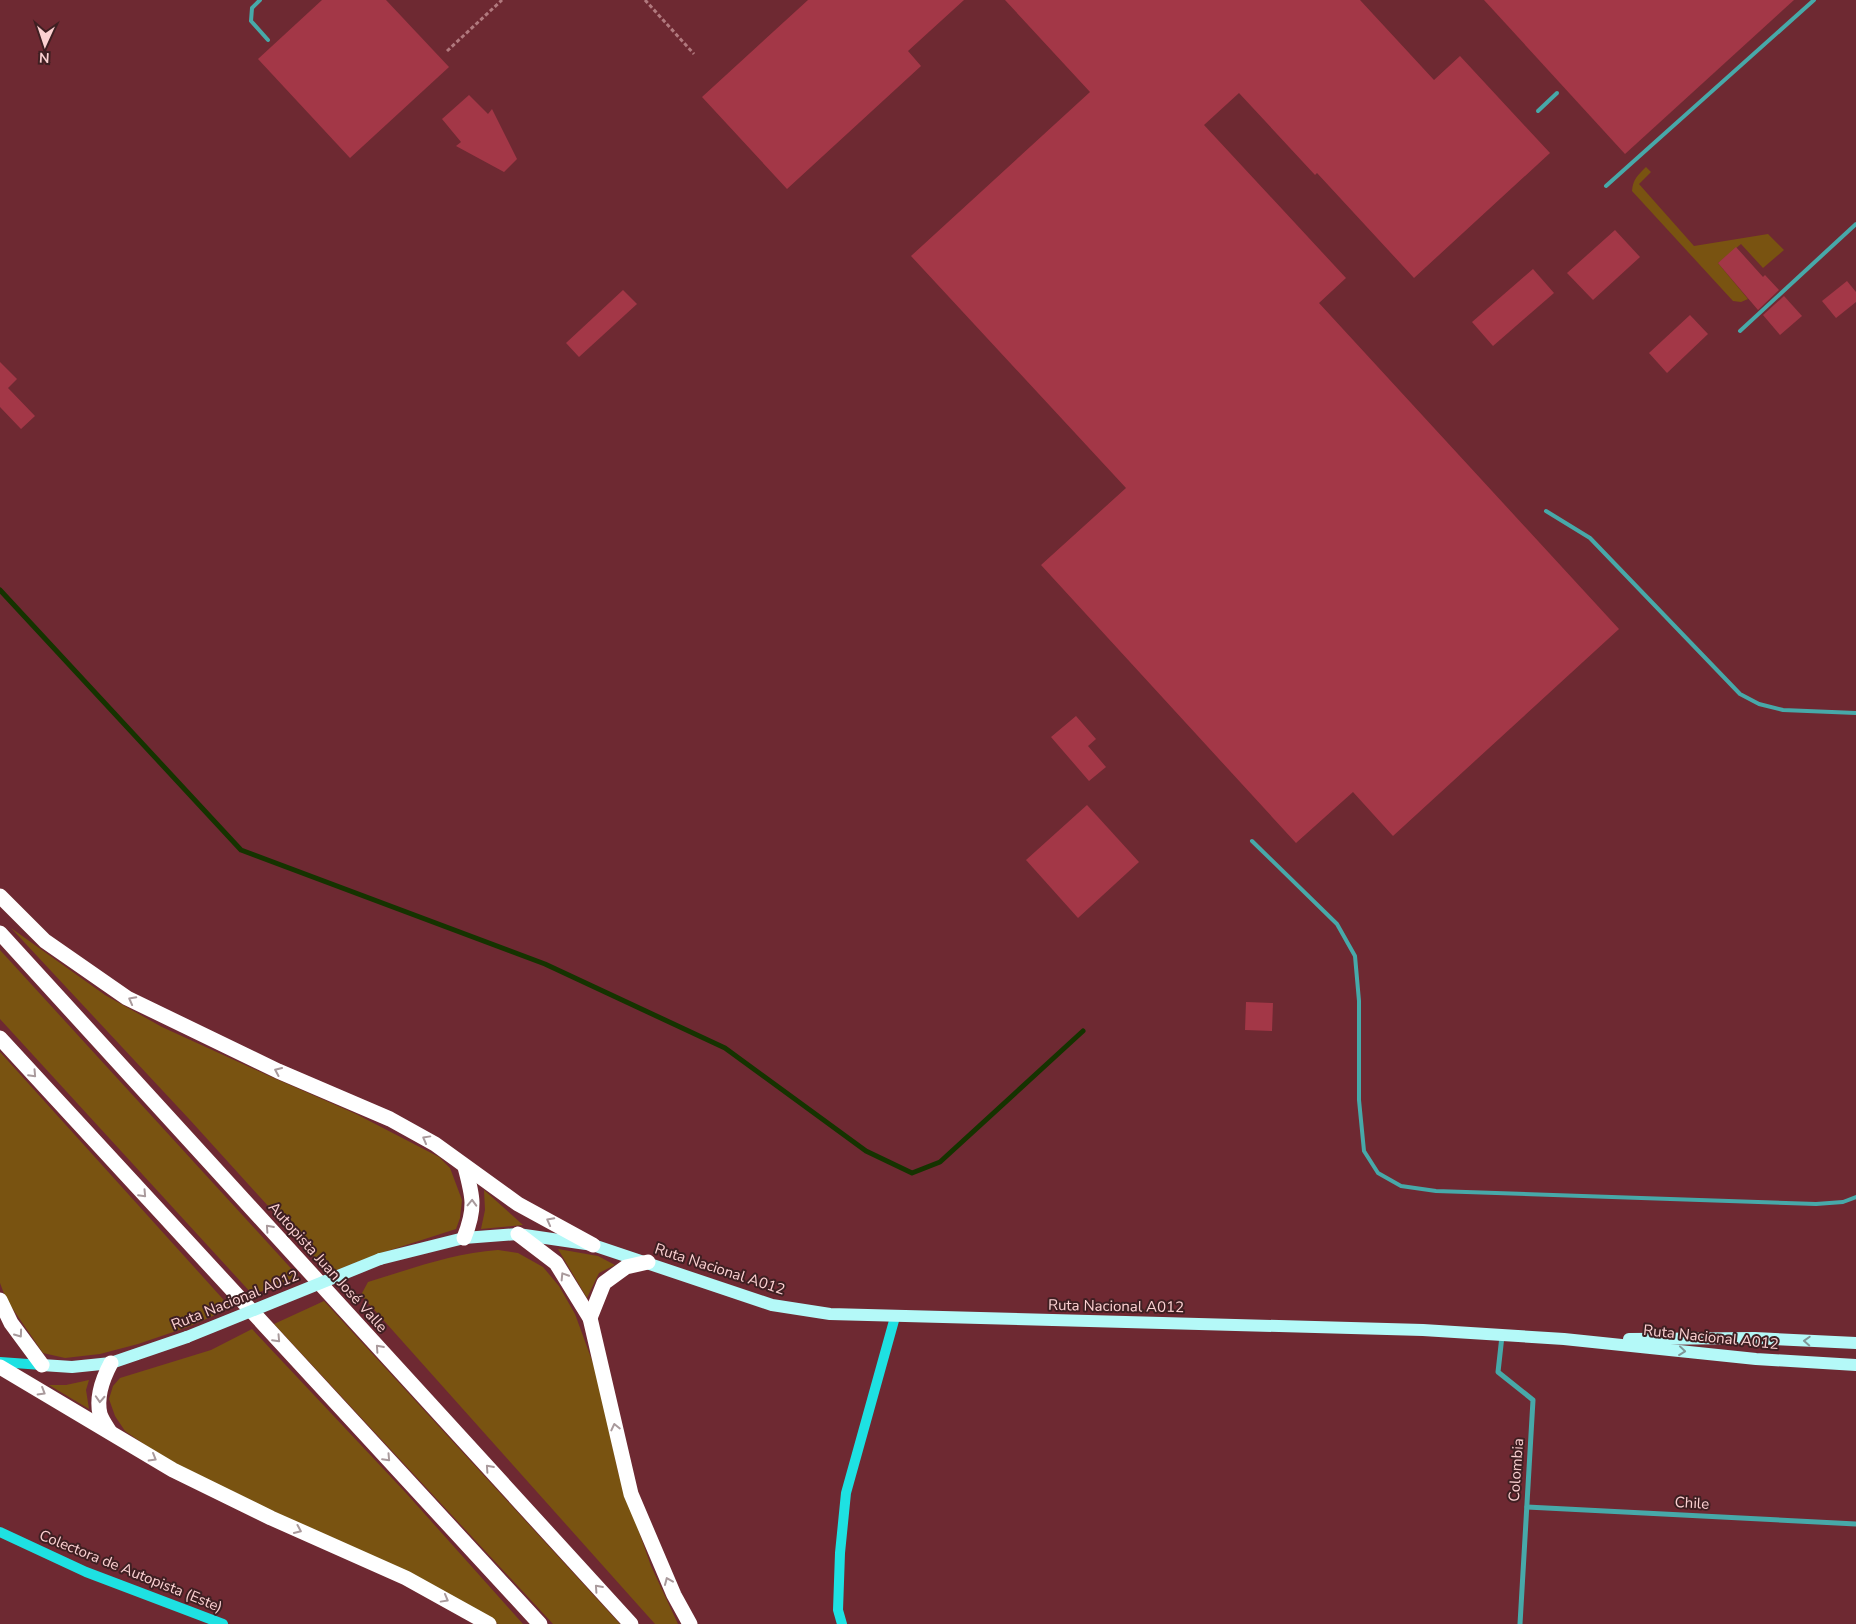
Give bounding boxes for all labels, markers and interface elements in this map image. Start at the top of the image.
north arrow [20,20,70,70]
text: N [39,48,50,67]
one-way arrow [128,996,137,1006]
one-way arrow [274,1067,283,1077]
one-way arrow [27,1069,36,1078]
one-way arrow [422,1135,431,1145]
one-way arrow [137,1188,146,1197]
street label: Autopista Juan José Valle [264,1197,392,1337]
one-way arrow [467,1198,477,1206]
one-way arrow [546,1218,555,1228]
one-way arrow [266,1225,275,1234]
street label: Ruta Nacional A012 [652,1238,788,1300]
street label: Ruta Nacional A012 [168,1265,302,1335]
one-way arrow [561,1273,571,1282]
street label: Ruta Nacional A012 [1048,1295,1184,1317]
street label: Ruta Nacional A012 [1642,1320,1780,1354]
one-way arrow [13,1328,22,1338]
one-way arrow [271,1333,280,1342]
one-way arrow [1803,1335,1811,1346]
one-way arrow [376,1345,385,1354]
one-way arrow [1679,1345,1687,1356]
one-way arrow [36,1385,45,1395]
one-way arrow [95,1395,106,1403]
one-way arrow [610,1423,621,1432]
street label: Colombia [1504,1438,1528,1502]
one-way arrow [147,1452,156,1462]
one-way arrow [381,1453,390,1462]
one-way arrow [486,1465,495,1474]
street label: Chile [1674,1492,1710,1514]
one-way arrow [293,1523,302,1534]
street label: Colectora de Autopista (Este) [36,1525,226,1617]
one-way arrow [663,1577,674,1586]
one-way arrow [595,1585,604,1594]
one-way arrow [440,1593,449,1603]

